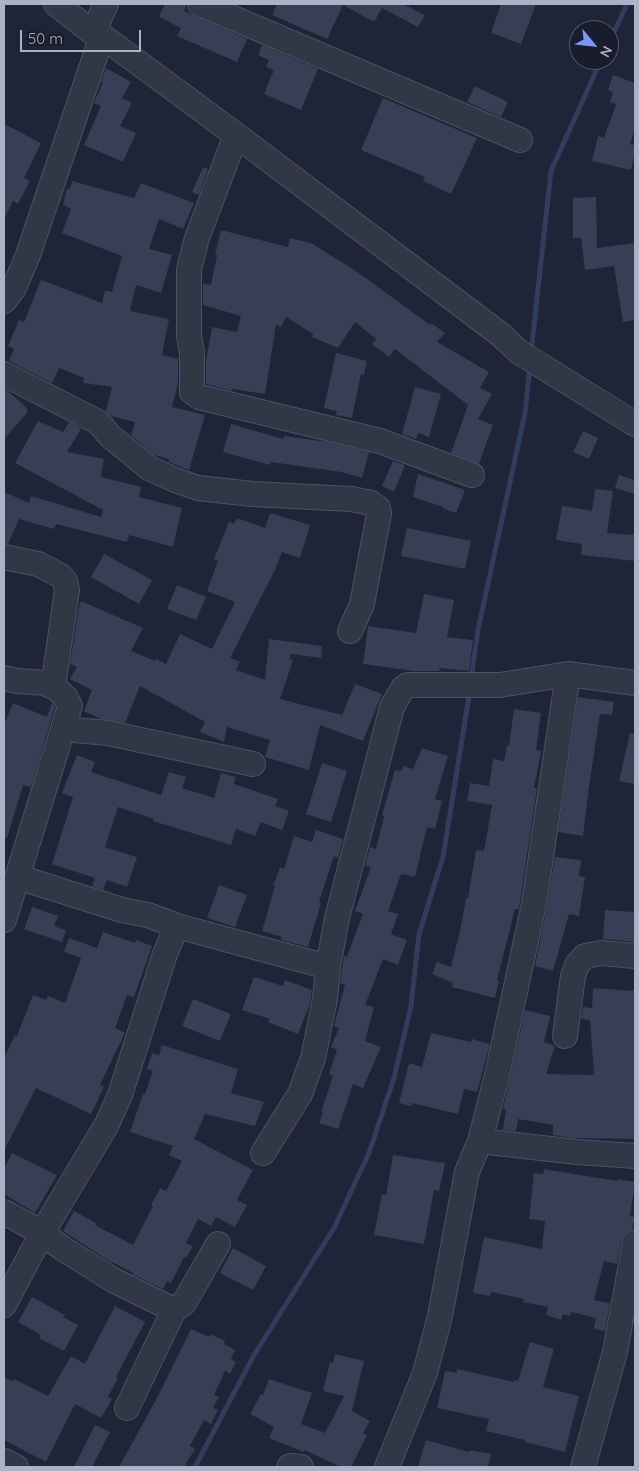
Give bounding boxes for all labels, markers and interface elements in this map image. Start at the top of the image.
scale bar [22,20,144,52]
north arrow [569,20,619,70]
text: 50 m [28,29,63,48]
text: N [596,43,617,60]

